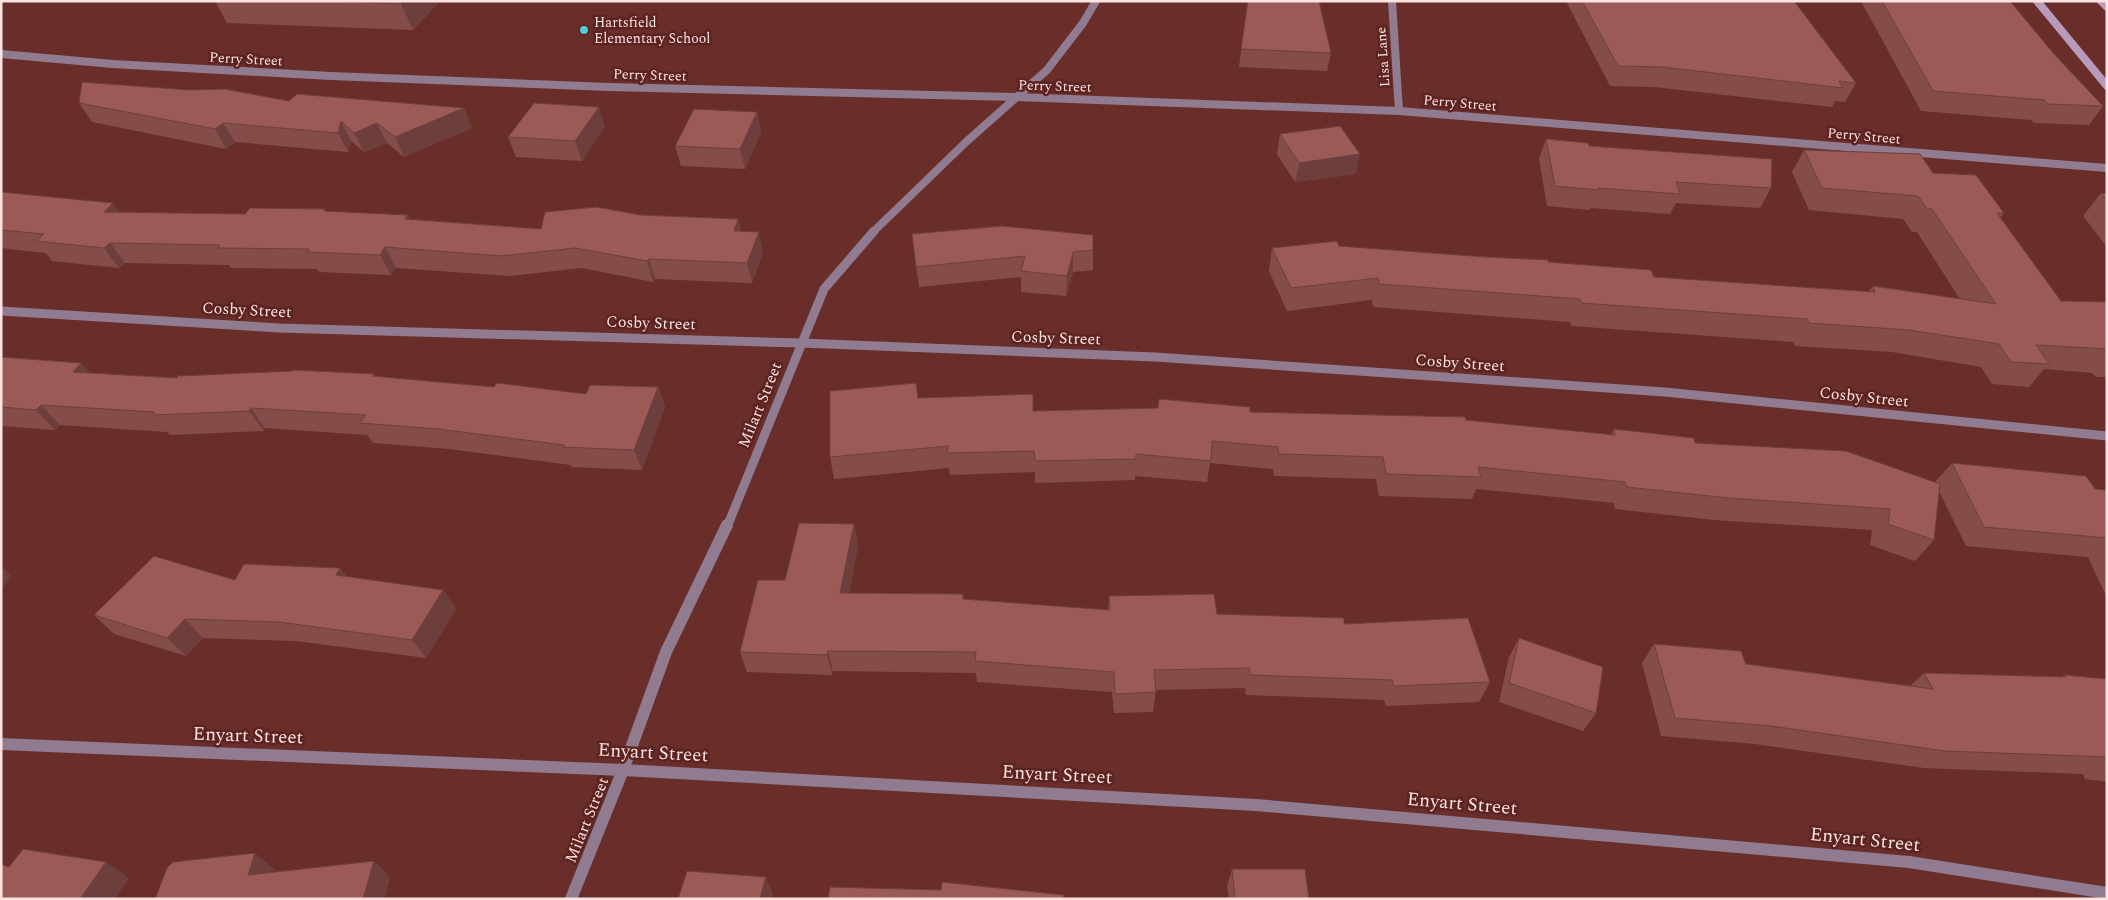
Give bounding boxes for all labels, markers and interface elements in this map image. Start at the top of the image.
place label: Hartsfield Elementary School [594,12,710,49]
marker: Hartsfield Elementary School [578,24,590,36]
street label: Lisa Lane [1370,26,1396,88]
street label: Perry Street [209,47,283,71]
street label: Perry Street [613,63,687,87]
street label: Perry Street [1018,74,1092,98]
street label: Perry Street [1422,89,1498,117]
street label: Perry Street [1826,122,1902,150]
street label: Cosby Street [202,296,293,324]
street label: Cosby Street [606,309,697,337]
street label: Cosby Street [1011,324,1102,352]
street label: Cosby Street [1414,348,1506,378]
street label: Milart Street [732,358,788,452]
street label: Cosby Street [1818,380,1910,414]
street label: Enyart Street [192,720,304,752]
street label: Enyart Street [597,736,709,770]
street label: Enyart Street [1001,758,1113,792]
street label: Milart Street [559,773,615,867]
street label: Enyart Street [1406,785,1519,823]
street label: Enyart Street [1809,820,1922,860]

